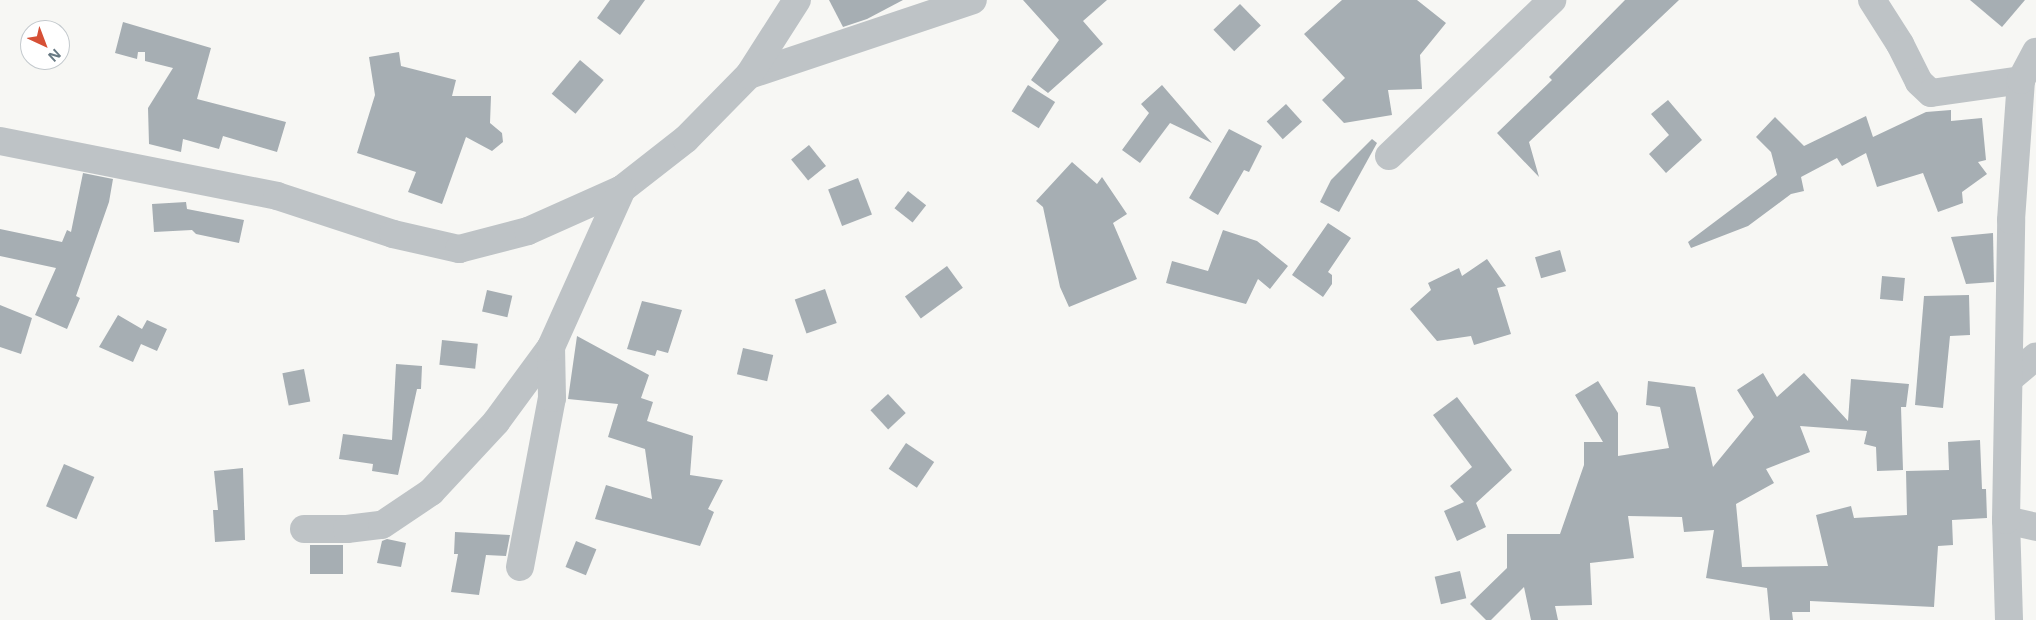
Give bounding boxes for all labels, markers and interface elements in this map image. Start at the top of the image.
north arrow [20,20,70,70]
text: N [44,45,66,66]

